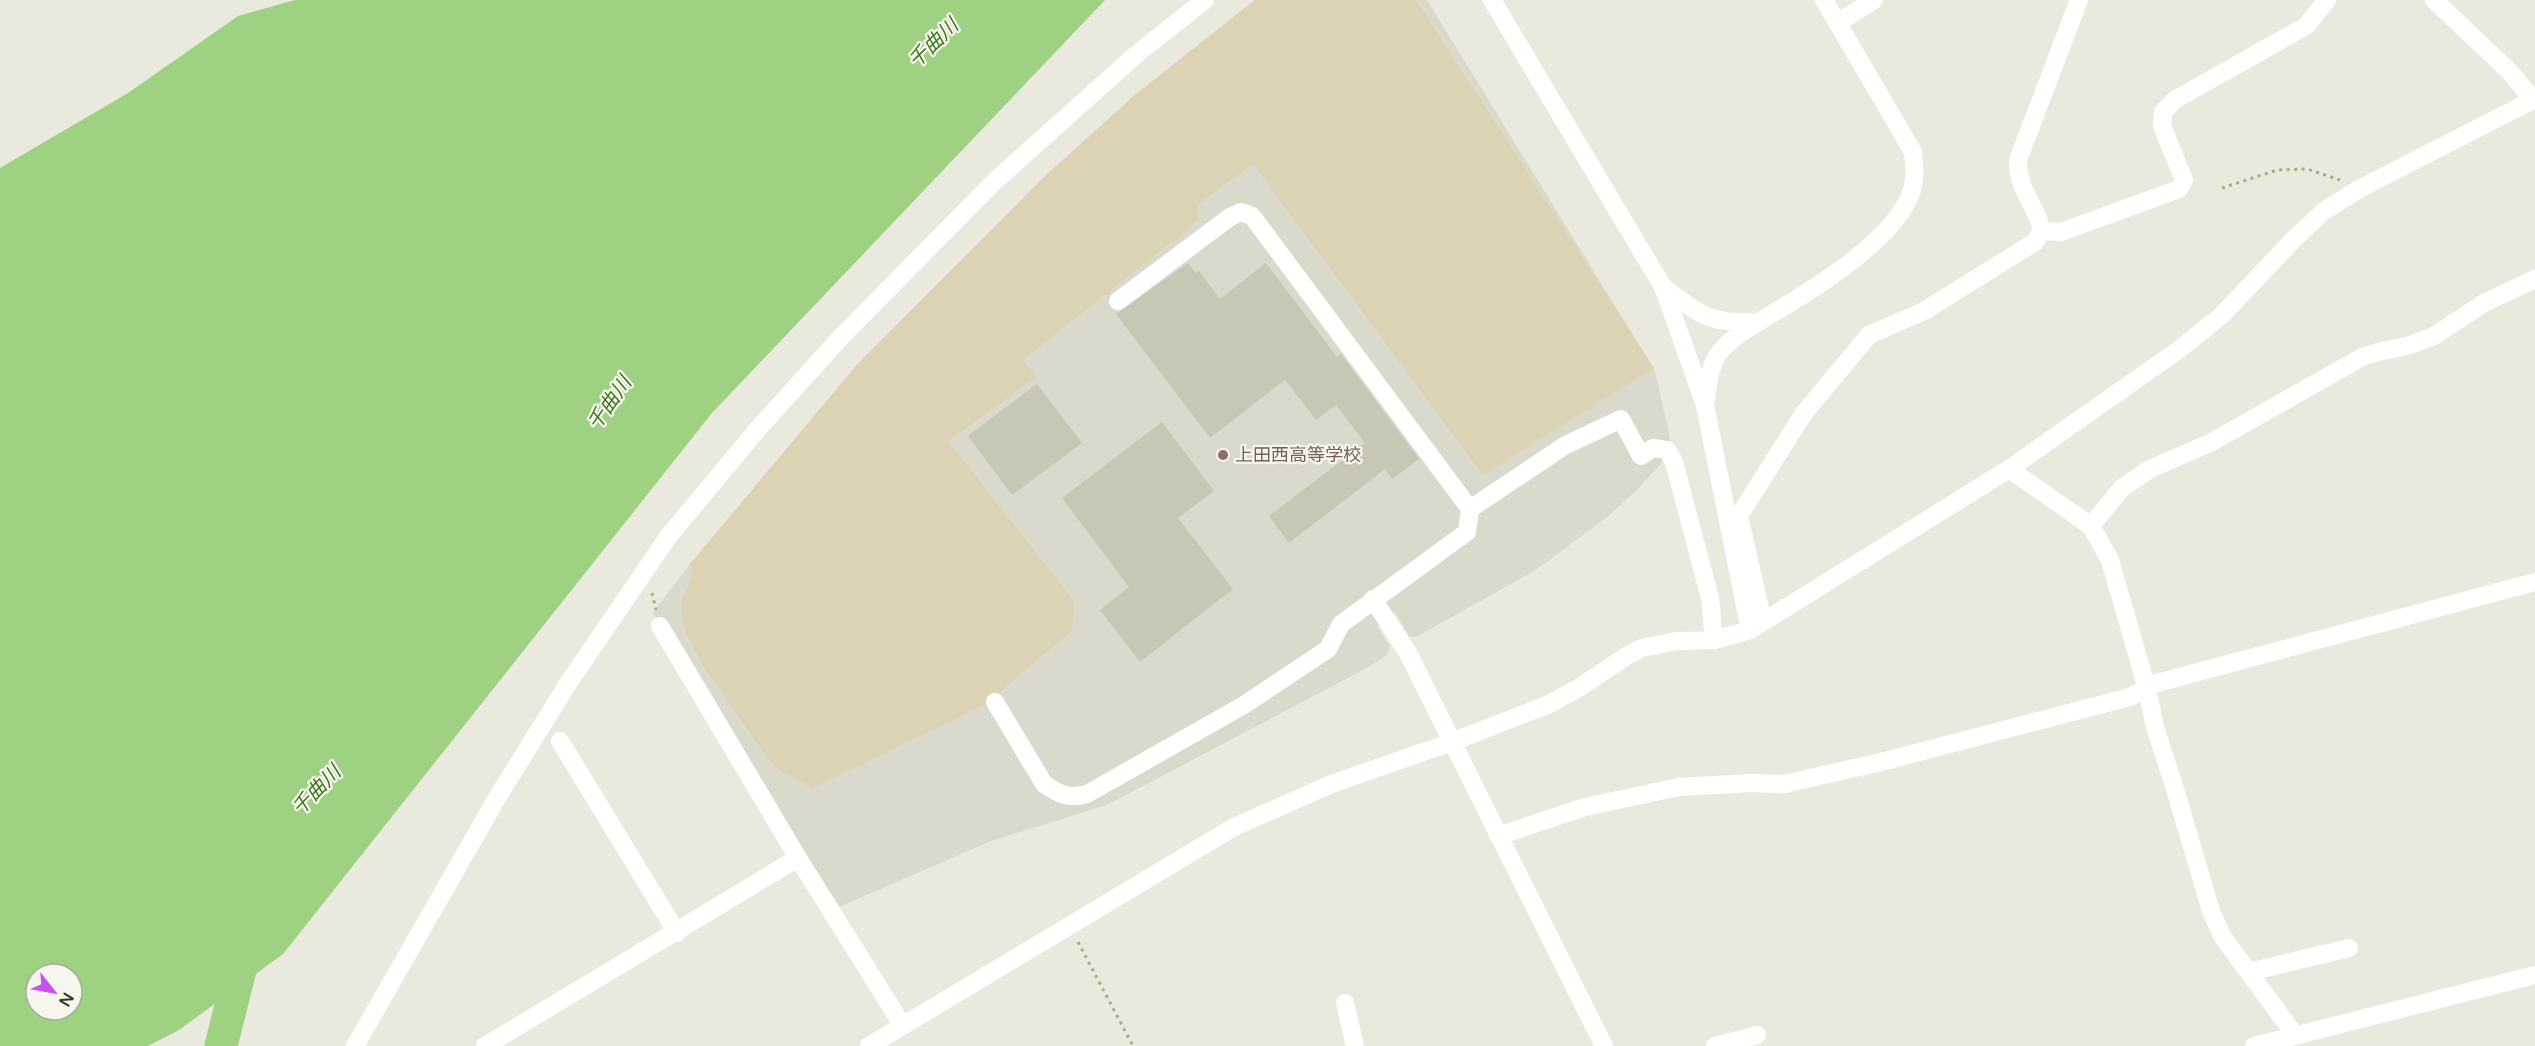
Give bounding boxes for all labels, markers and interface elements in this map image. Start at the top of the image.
water label: 千曲川 [904,13,965,73]
water label: 千曲川 [583,370,638,435]
place label: 上田西高等学校 [1235,444,1361,466]
marker: 上田西高等学校 [1216,448,1230,462]
water label: 千曲川 [287,759,348,821]
north arrow [24,962,84,1022]
text: N [54,989,78,1010]

